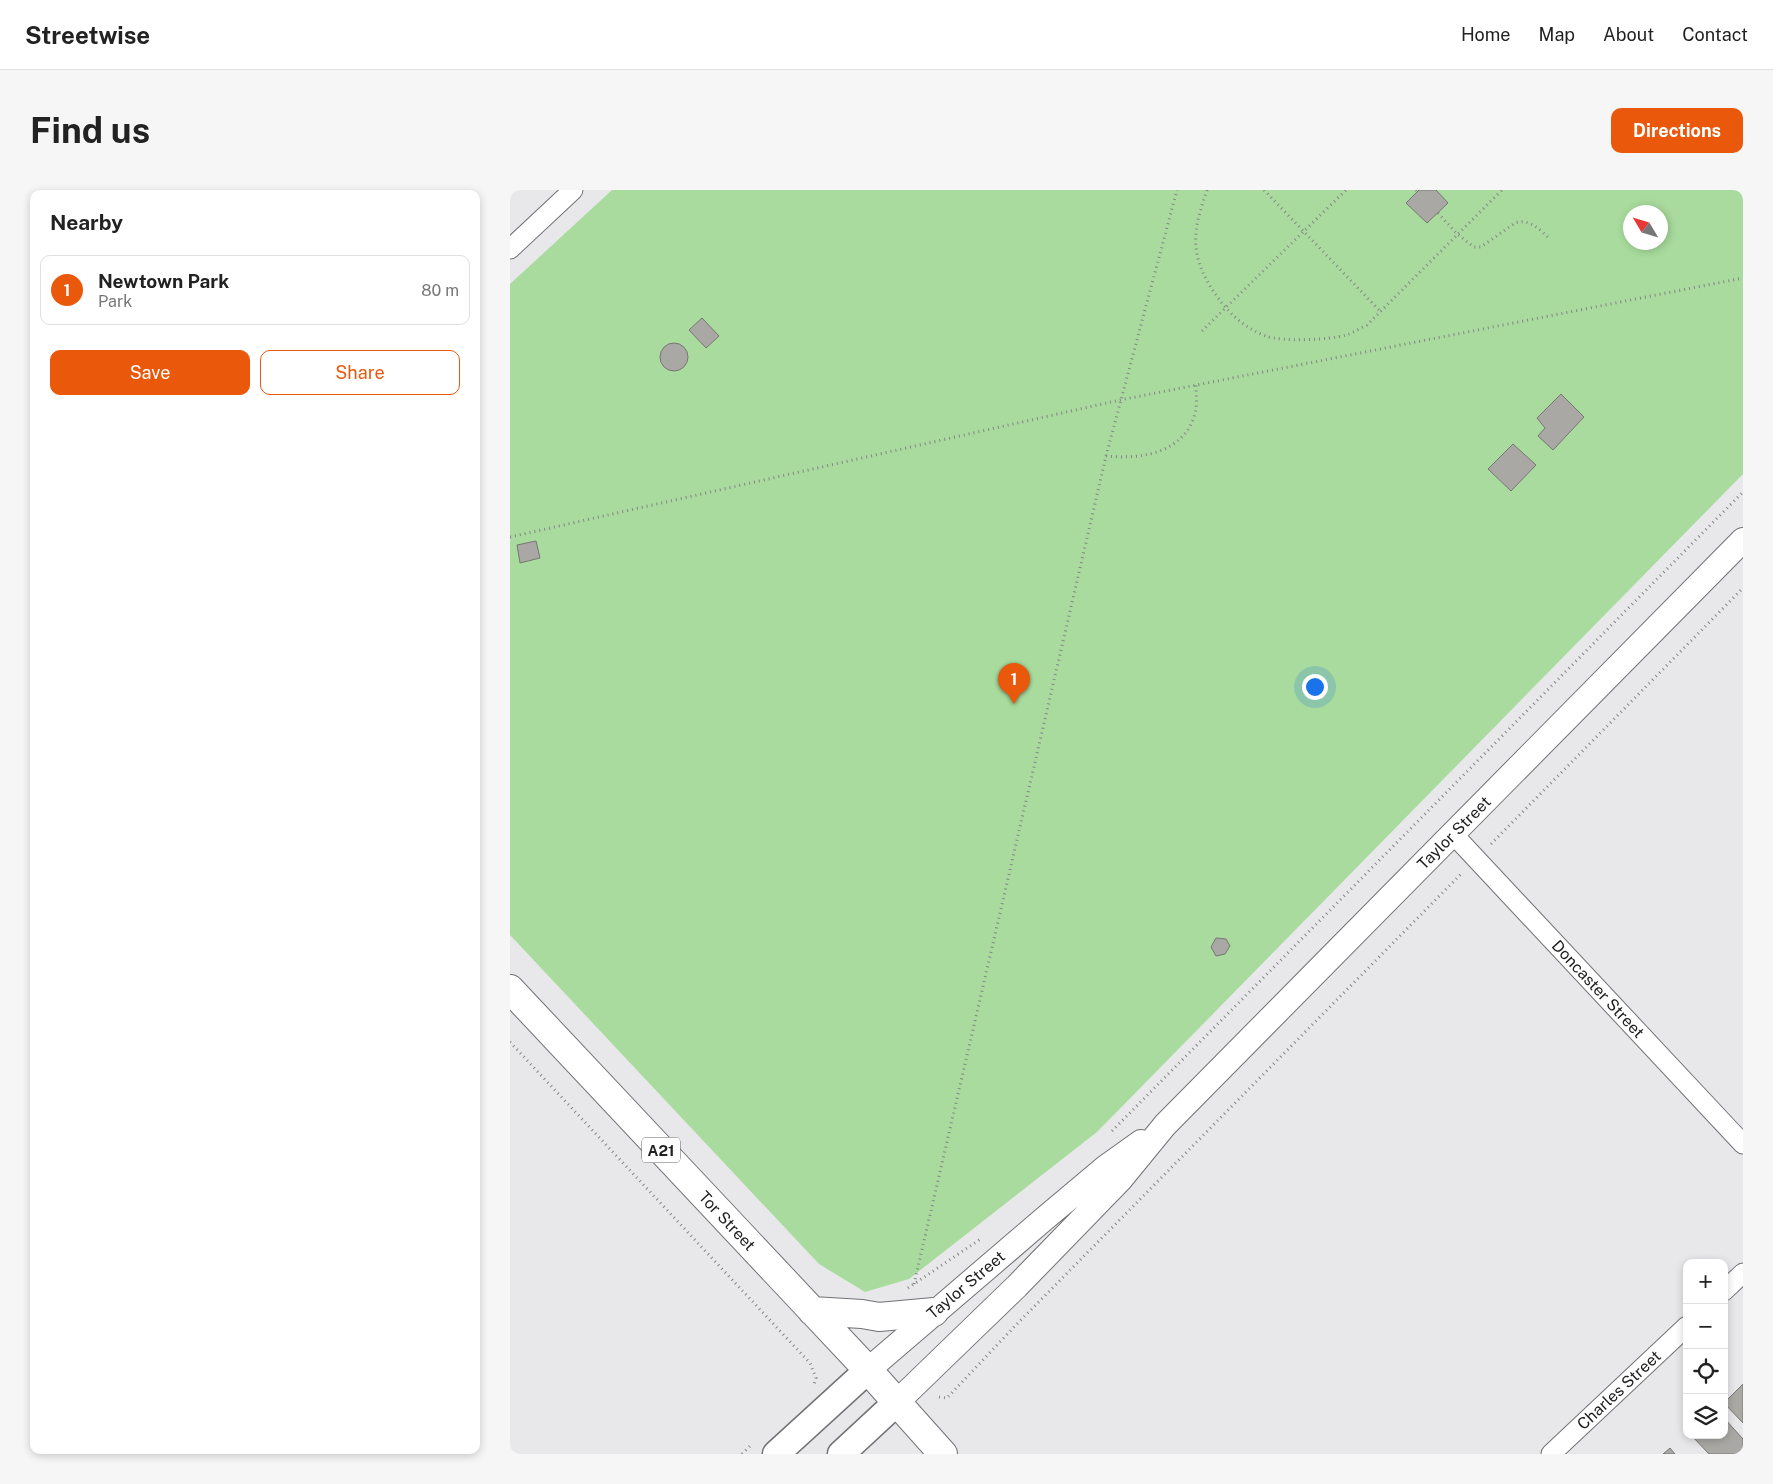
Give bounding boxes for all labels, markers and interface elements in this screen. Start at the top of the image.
text: Streetwise [25,21,150,49]
text: Home [1461,24,1511,45]
text: Map [1539,24,1575,45]
text: About [1603,24,1654,45]
text: Contact [1682,24,1748,45]
button: Directions [1611,108,1743,153]
text: Find us [30,110,150,151]
north arrow [1623,205,1668,250]
text: Nearby [50,210,123,235]
text: Newtown Park [98,270,229,292]
text: 1 [64,281,70,300]
text: 80 m [421,281,459,300]
text: Park [98,292,132,311]
button: Save [50,350,250,395]
button: Share [260,350,460,395]
pin: 1 [998,663,1030,704]
your location [1302,674,1328,700]
street label: Taylor Street [1413,792,1495,874]
street label: Doncaster Street [1548,936,1648,1042]
road number: A21 [642,1138,680,1162]
street label: Tor Street [695,1187,759,1255]
street label: Taylor Street [923,1247,1009,1323]
map controls [1683,1259,1728,1439]
button: + [1683,1259,1728,1304]
button: − [1683,1304,1728,1349]
street label: Charles Street [1573,1346,1665,1434]
button: locate [1683,1349,1728,1394]
button: layers [1683,1394,1728,1439]

